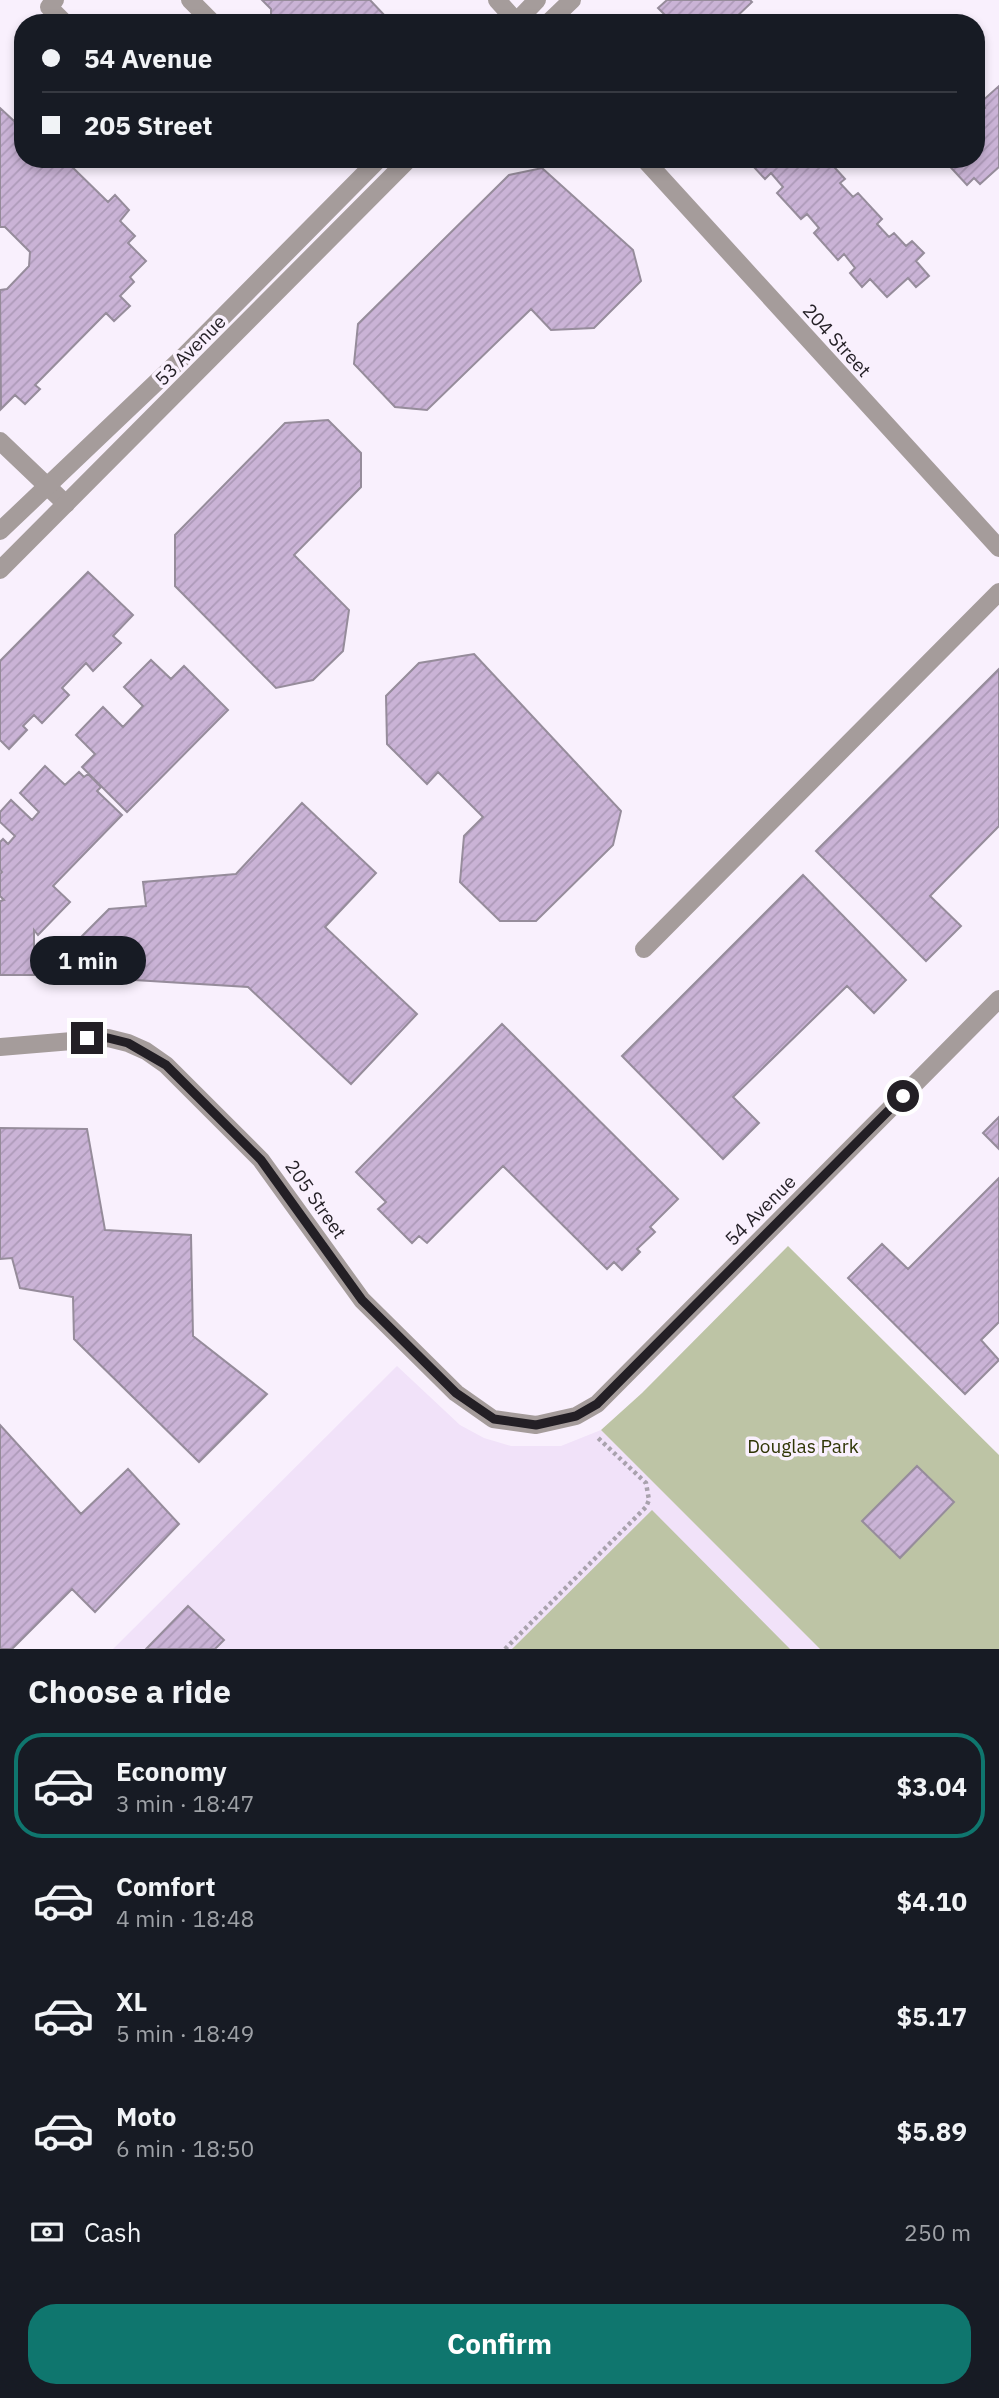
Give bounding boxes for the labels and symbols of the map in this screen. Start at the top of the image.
street label: 204 Street [798,298,876,382]
street label: 53 Avenue [149,309,231,391]
callout: 1 min [29,936,145,986]
route end [71,1022,103,1054]
route start [887,1080,919,1112]
street label: 205 Street [280,1155,352,1243]
street label: 54 Avenue [719,1169,801,1251]
park label: Douglas Park [747,1434,859,1458]

